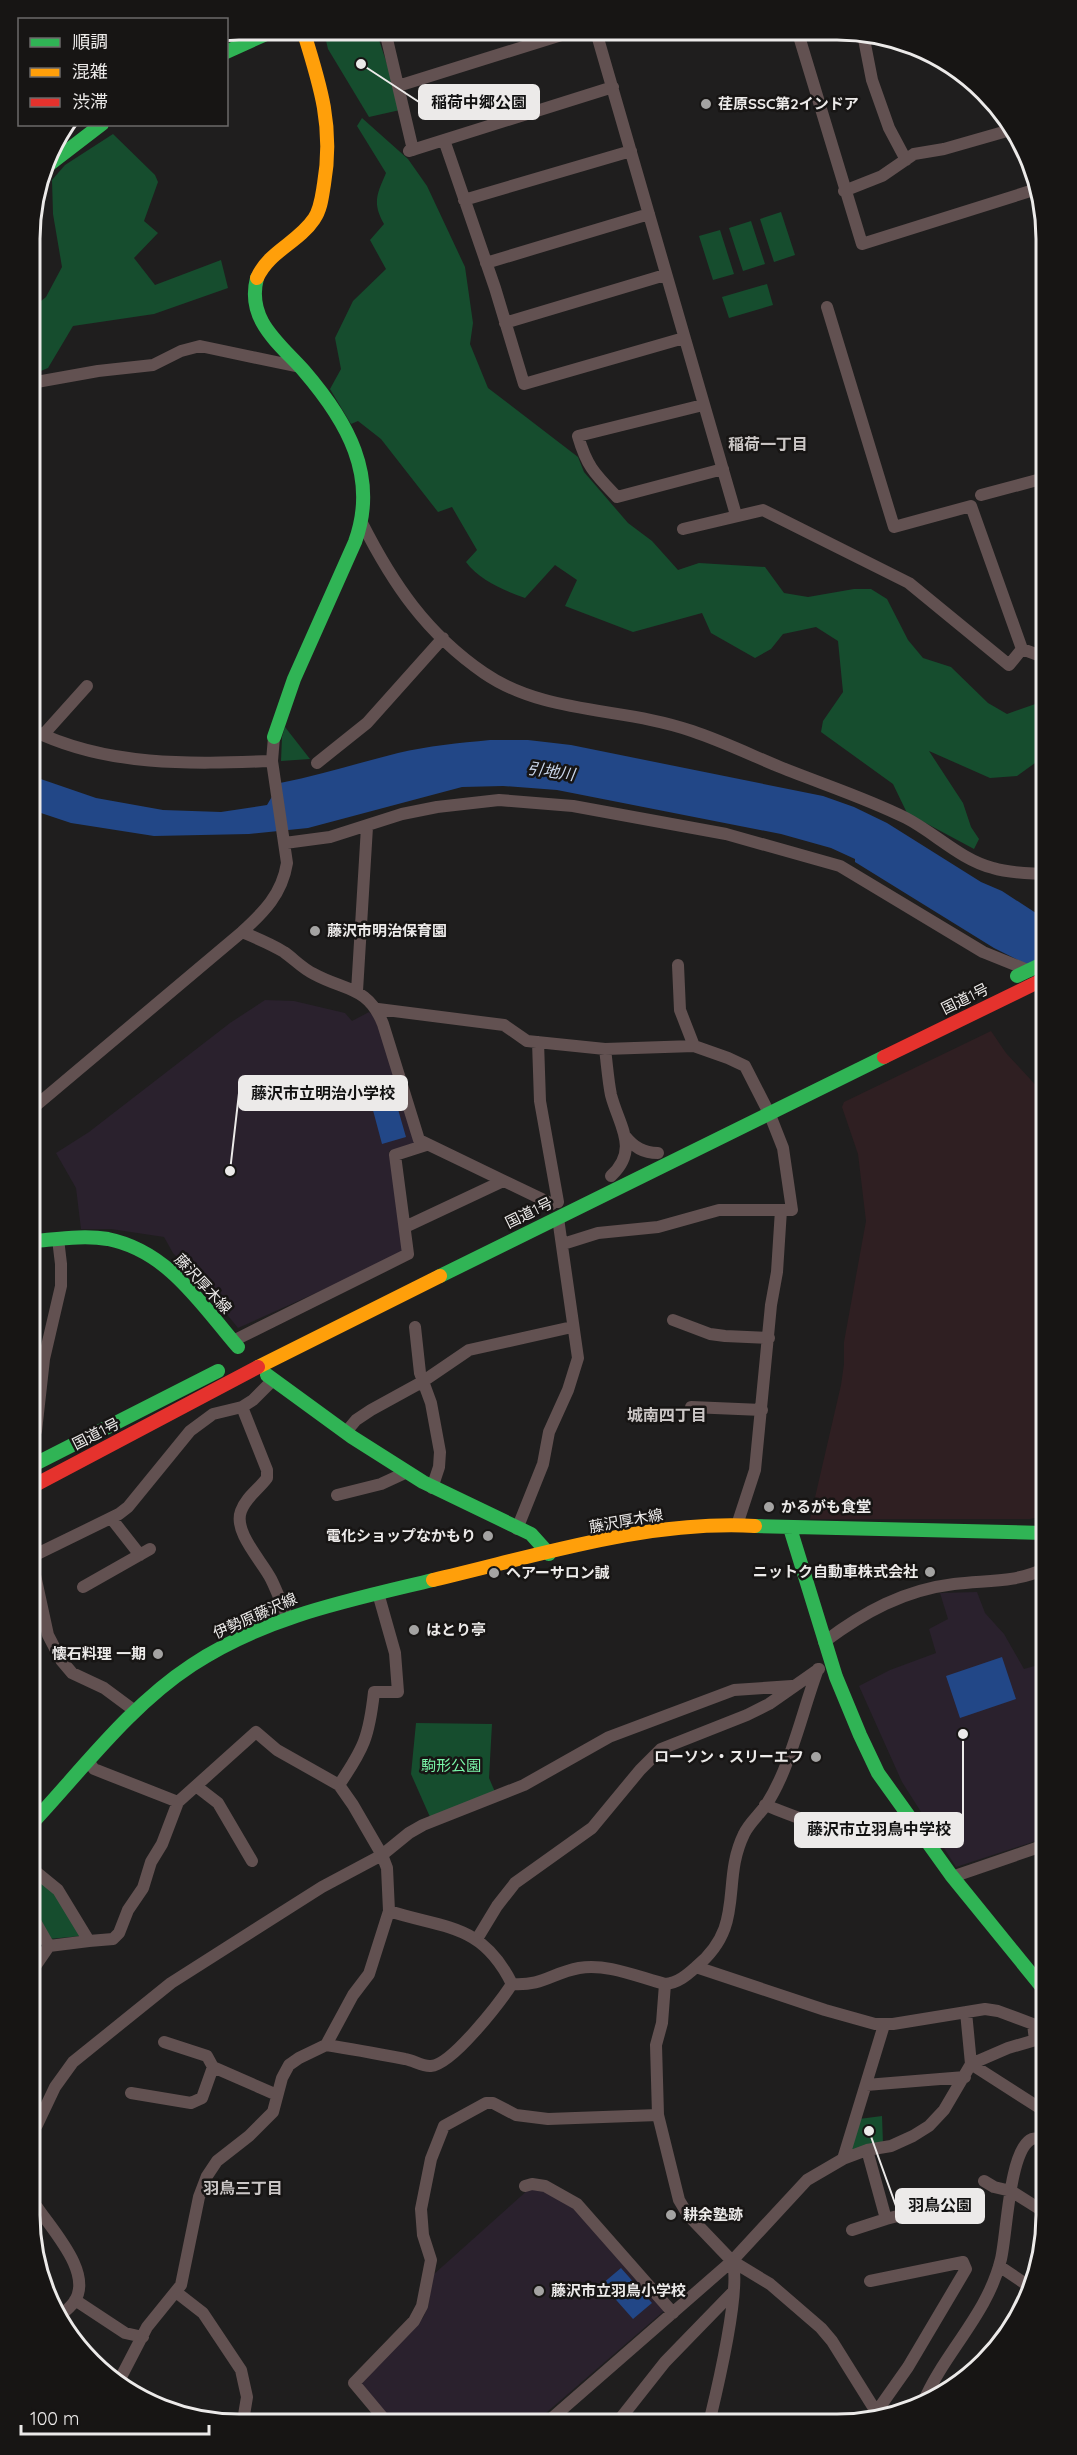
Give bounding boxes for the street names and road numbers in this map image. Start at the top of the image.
street label: 国道1号 [938,979,992,1018]
street label: 国道1号 [502,1193,556,1232]
street label: 藤沢厚木線 [171,1250,236,1318]
street label: 国道1号 [69,1414,123,1453]
street label: 藤沢厚木線 [587,1505,665,1536]
street label: 伊勢原藤沢線 [210,1589,300,1643]

